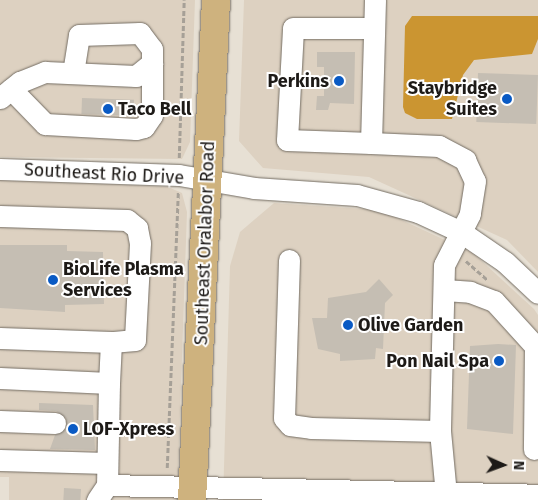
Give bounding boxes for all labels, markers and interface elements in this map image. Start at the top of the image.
place label: Perkins [267,70,329,92]
marker: Perkins [333,75,345,87]
place label: Staybridge Suites [408,78,497,120]
marker: Staybridge Suites [501,93,513,105]
place label: Taco Bell [118,98,191,120]
marker: Taco Bell [102,103,114,115]
street label: Southeast Oralabor Road [191,140,219,346]
street label: Southeast Rio Drive [23,159,185,189]
place label: BioLife Plasma Services [63,259,184,302]
marker: BioLife Plasma Services [47,274,59,286]
place label: Olive Garden [358,314,463,336]
marker: Olive Garden [342,319,354,331]
place label: Pon Nail Spa [386,350,489,372]
marker: Pon Nail Spa [493,355,505,367]
place label: LOF-Xpress [83,418,174,440]
marker: LOF-Xpress [67,423,79,435]
north arrow [478,440,528,490]
text: N [510,461,527,470]

